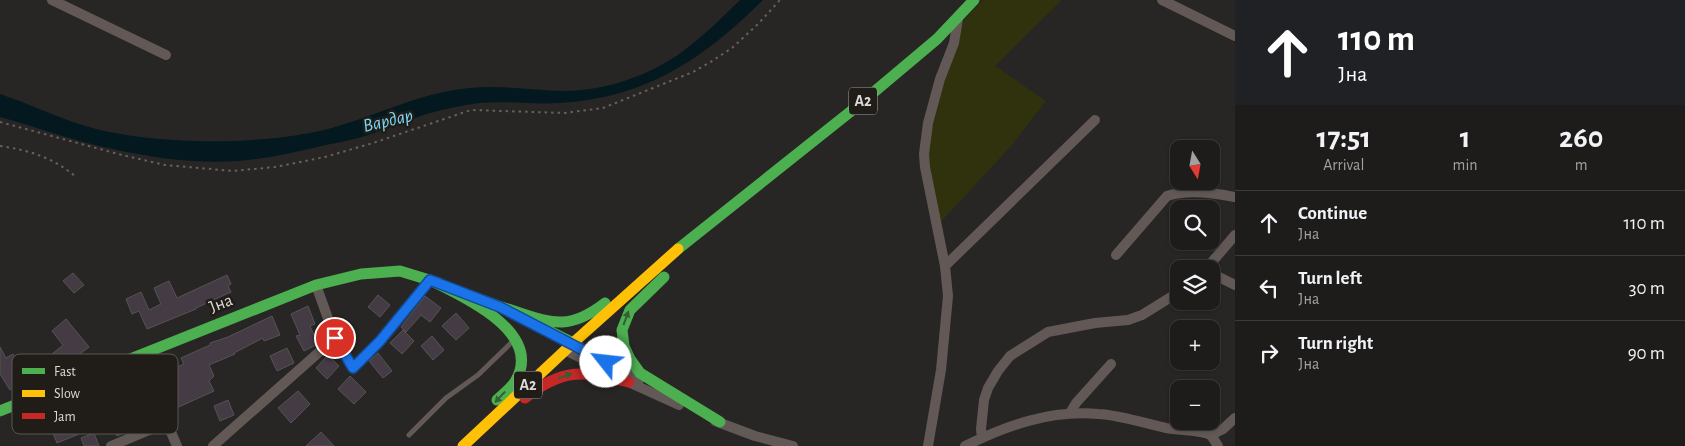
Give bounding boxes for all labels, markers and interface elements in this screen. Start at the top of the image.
icon: ahead [1255,20,1320,85]
text: 110 m [1338,22,1415,57]
text: Јна [1338,63,1367,85]
road number: A2 [849,88,877,114]
water label: Вардар [361,106,415,136]
text: 17:51 [1317,123,1371,153]
text: 1 [1460,123,1470,153]
text: 260 [1559,123,1603,153]
north arrow [1170,140,1220,190]
map controls [1170,140,1220,430]
text: Arrival [1323,157,1364,173]
text: min [1453,157,1478,173]
text: m [1575,157,1588,173]
button: search [1170,200,1220,250]
text: Continue [1298,204,1367,223]
icon: ahead [1255,209,1283,237]
text: 110 m [1624,214,1665,233]
text: Јна [1298,226,1319,242]
button: layers [1170,260,1220,310]
text: Turn left [1298,269,1362,288]
icon: left [1255,274,1283,302]
text: 30 m [1629,279,1665,298]
street label: Јна [207,291,235,317]
text: Јна [1298,291,1319,307]
one-way arrow [623,311,630,326]
pin [314,317,356,359]
button: + [1170,320,1220,370]
icon: arrive [321,324,349,352]
text: Turn right [1298,334,1373,353]
position arrow [579,335,631,387]
icon: right [1255,339,1283,367]
text: 90 m [1628,344,1665,363]
legend [12,354,178,434]
text: Јна [1298,356,1319,372]
text: Fast [54,365,76,379]
road number: A2 [514,372,542,398]
one-way arrow [558,372,573,380]
button: − [1170,380,1220,430]
text: Slow [54,387,81,401]
one-way arrow [494,391,506,403]
text: Jam [54,410,76,424]

